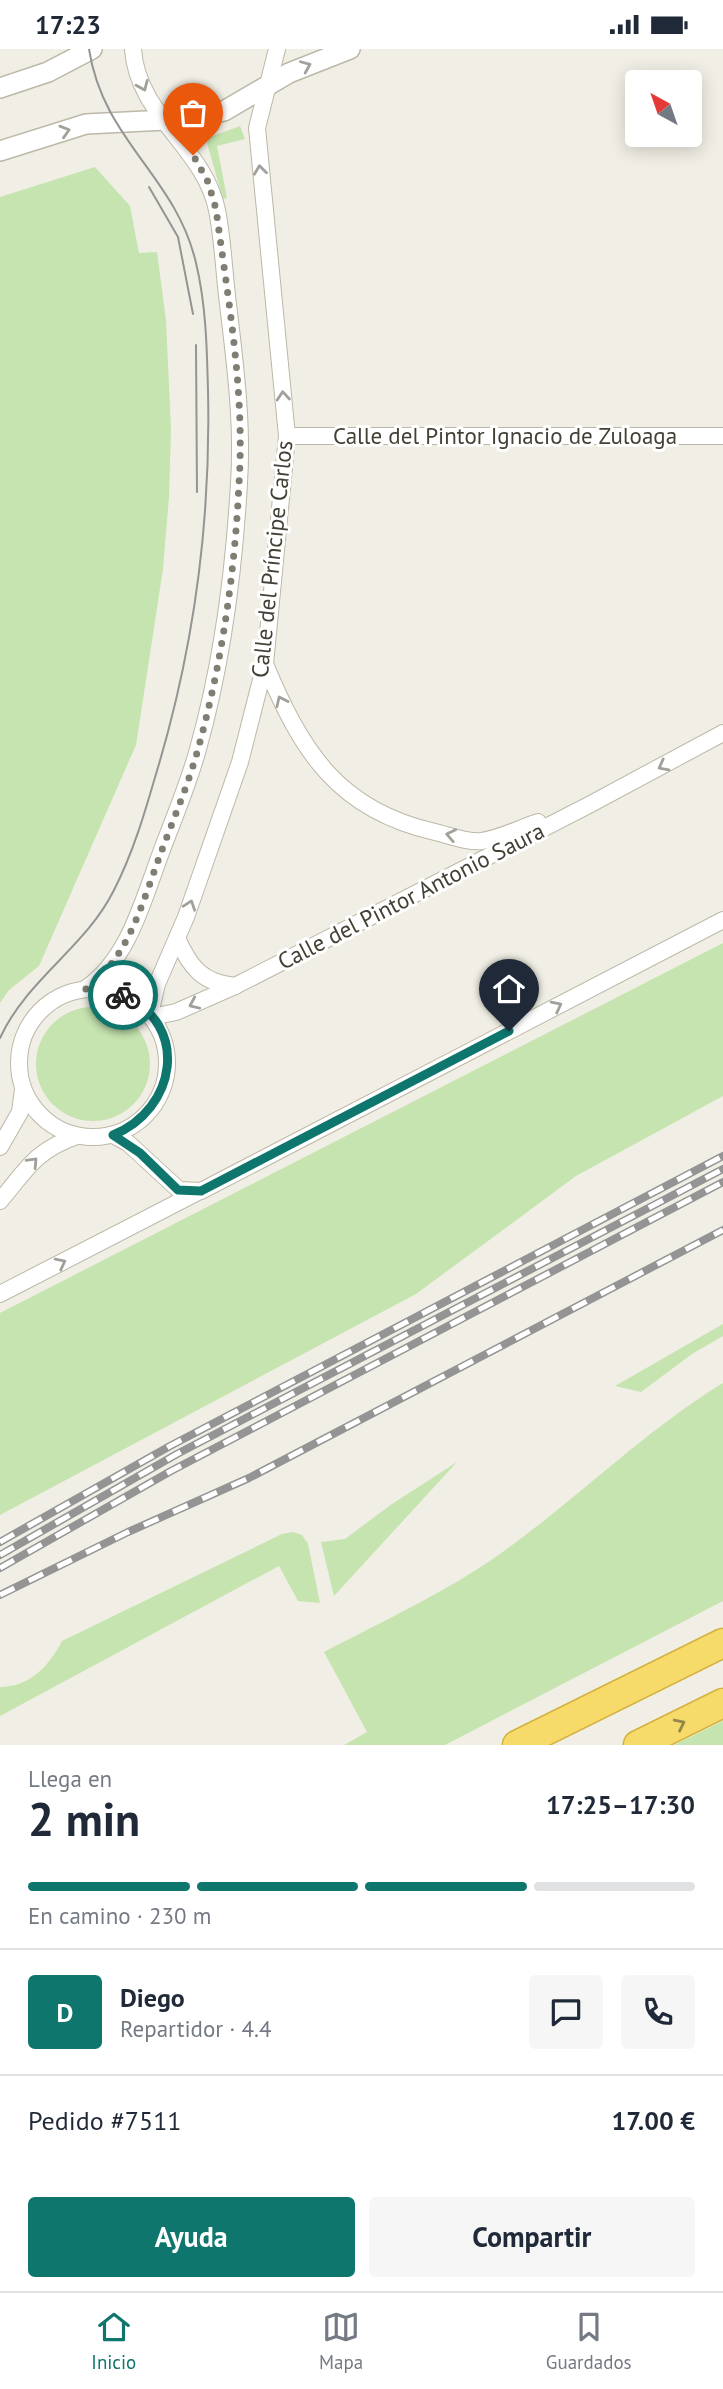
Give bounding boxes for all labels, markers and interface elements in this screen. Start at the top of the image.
text: 17:23 [35,8,101,41]
one-way arrow [299,60,312,74]
north arrow [625,70,702,147]
map controls [625,70,702,147]
one-way arrow [135,78,149,91]
pin [163,83,223,155]
icon: bag [174,94,212,132]
one-way arrow [59,124,71,139]
one-way arrow [253,164,268,175]
one-way arrow [276,390,291,401]
street label: Calle del Pintor Ignacio de Zuloaga [333,421,677,450]
street label: Calle del Príncipe Carlos [245,439,298,679]
one-way arrow [275,696,289,708]
one-way arrow [658,757,670,771]
street label: Calle del Pintor Antonio Saura [273,816,549,976]
one-way arrow [445,829,457,844]
one-way arrow [182,899,196,911]
pin [479,959,539,1031]
courier [88,960,158,1030]
icon: home [490,970,528,1008]
icon: bike [104,976,142,1014]
one-way arrow [189,996,202,1010]
one-way arrow [549,1001,562,1014]
one-way arrow [25,1157,38,1170]
one-way arrow [54,1258,66,1271]
one-way arrow [673,1718,685,1732]
text: Llega en [28,1764,112,1793]
text: 17:25–17:30 [546,1788,695,1821]
text: 2 min [28,1789,140,1849]
text: En camino · 230 m [28,1901,211,1930]
button: chat [529,1975,603,2049]
button: phone [621,1975,695,2049]
text: Diego [120,1981,185,2014]
text: D [57,1996,73,2029]
text: Repartidor · 4.4 [120,2014,272,2043]
text: Pedido #7511 [28,2104,181,2137]
text: 17.00 € [611,2104,695,2137]
button: Ayuda [28,2197,355,2277]
button: Compartir [369,2197,695,2277]
tab: Inicio [91,2308,136,2374]
tab: Mapa [319,2308,363,2374]
tab: Guardados [546,2308,632,2374]

